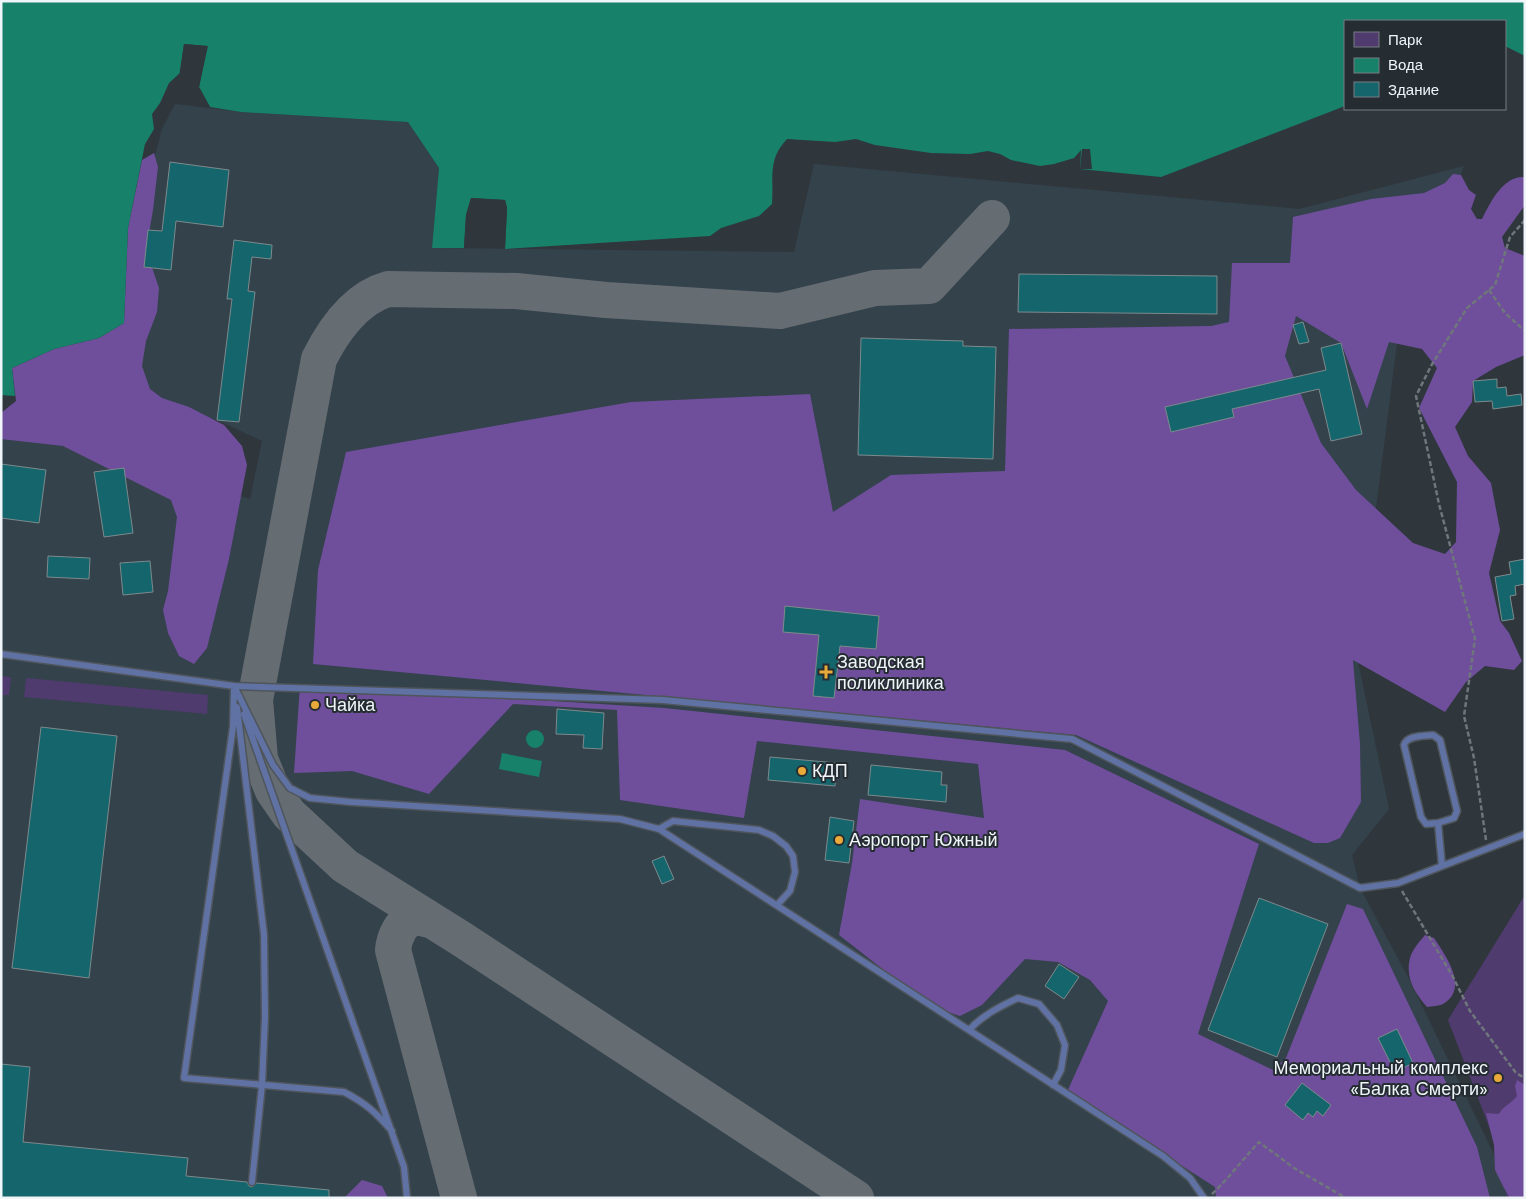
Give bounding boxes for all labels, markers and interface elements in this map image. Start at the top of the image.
legend [1344,20,1506,110]
text: Парк [1388,31,1422,49]
text: Вода [1388,56,1424,74]
text: Здание [1388,81,1439,99]
place label: Заводская поликлиника [837,651,945,693]
marker: Заводская поликлиника [819,665,833,679]
place label: Чайка [325,694,376,715]
marker: Чайка [309,699,321,711]
place label: КДП [812,760,848,781]
marker: КДП [796,765,808,777]
place label: Аэропорт Южный [849,829,998,850]
marker: Аэропорт Южный [833,834,845,846]
place label: Мемориальный комплекс «Балка Смерти» [1274,1057,1488,1099]
marker: Мемориальный комплекс «Балка Смерти» [1492,1072,1504,1084]

